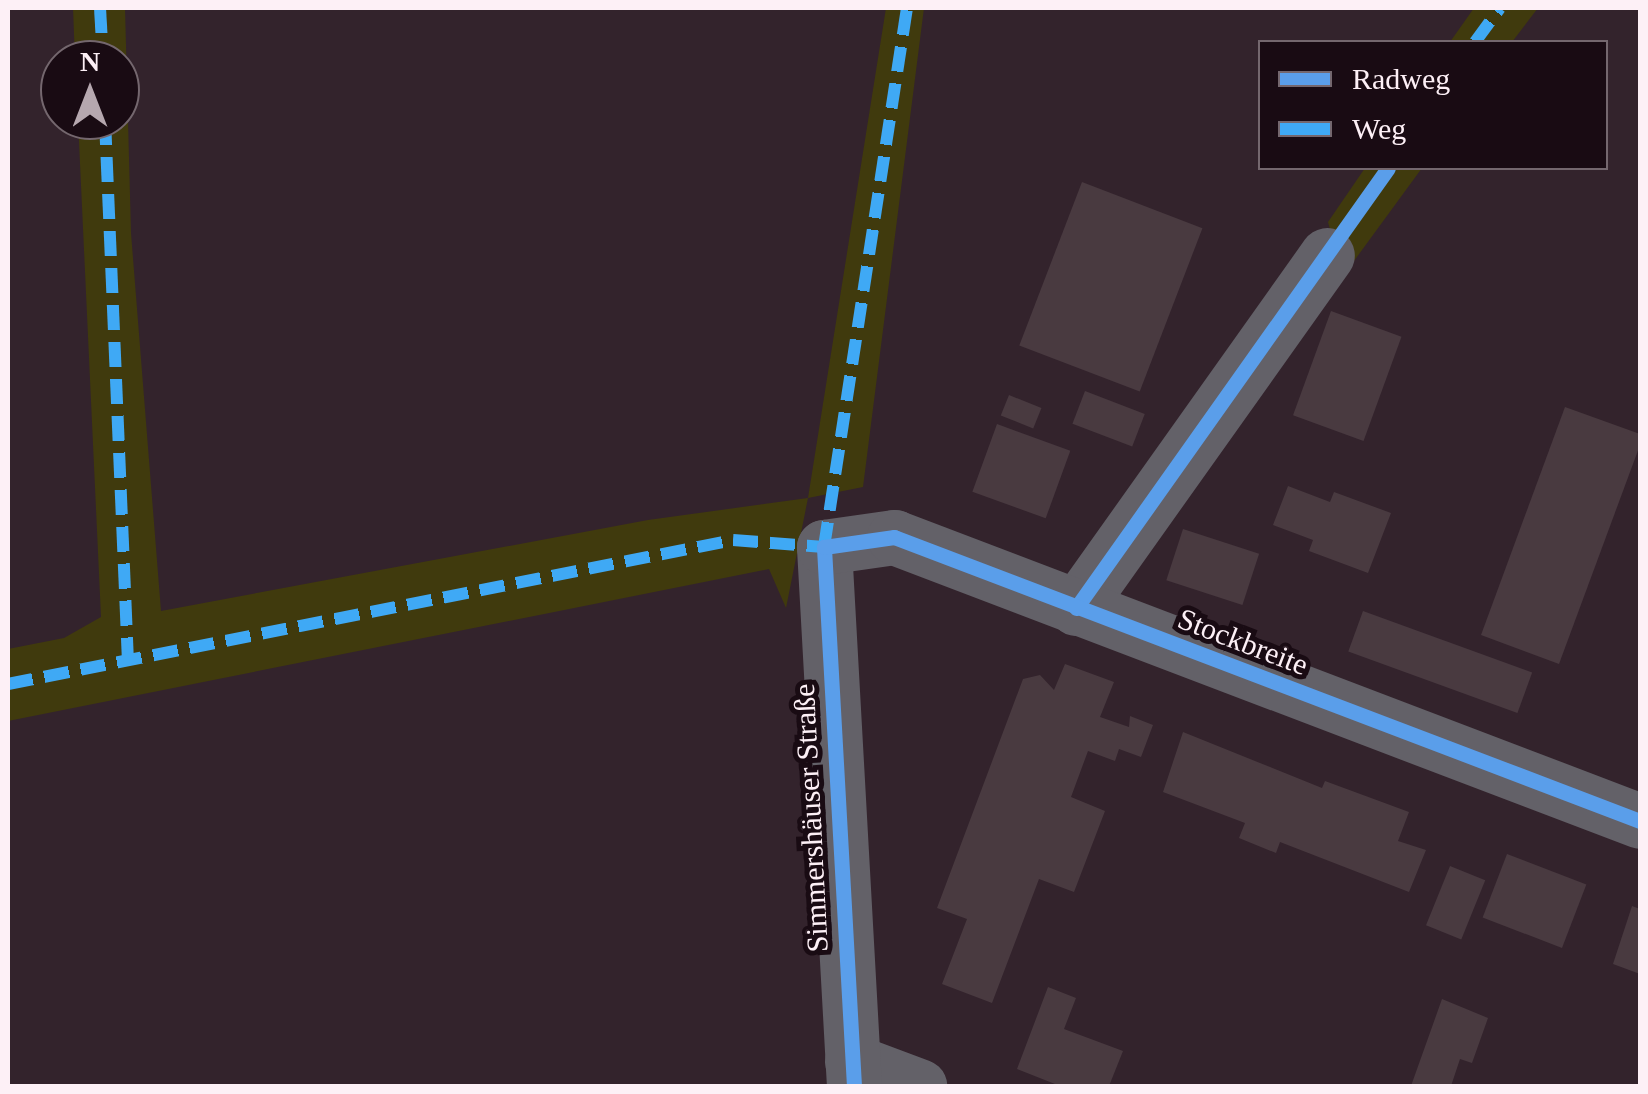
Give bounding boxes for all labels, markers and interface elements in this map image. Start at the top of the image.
north arrow [40,40,140,140]
legend [1258,40,1608,170]
text: N [80,46,100,77]
text: Radweg [1352,62,1450,95]
text: Weg [1352,112,1406,145]
street label: Stockbreite [1173,601,1313,683]
street label: Simmershäuser Straße [786,683,836,953]

